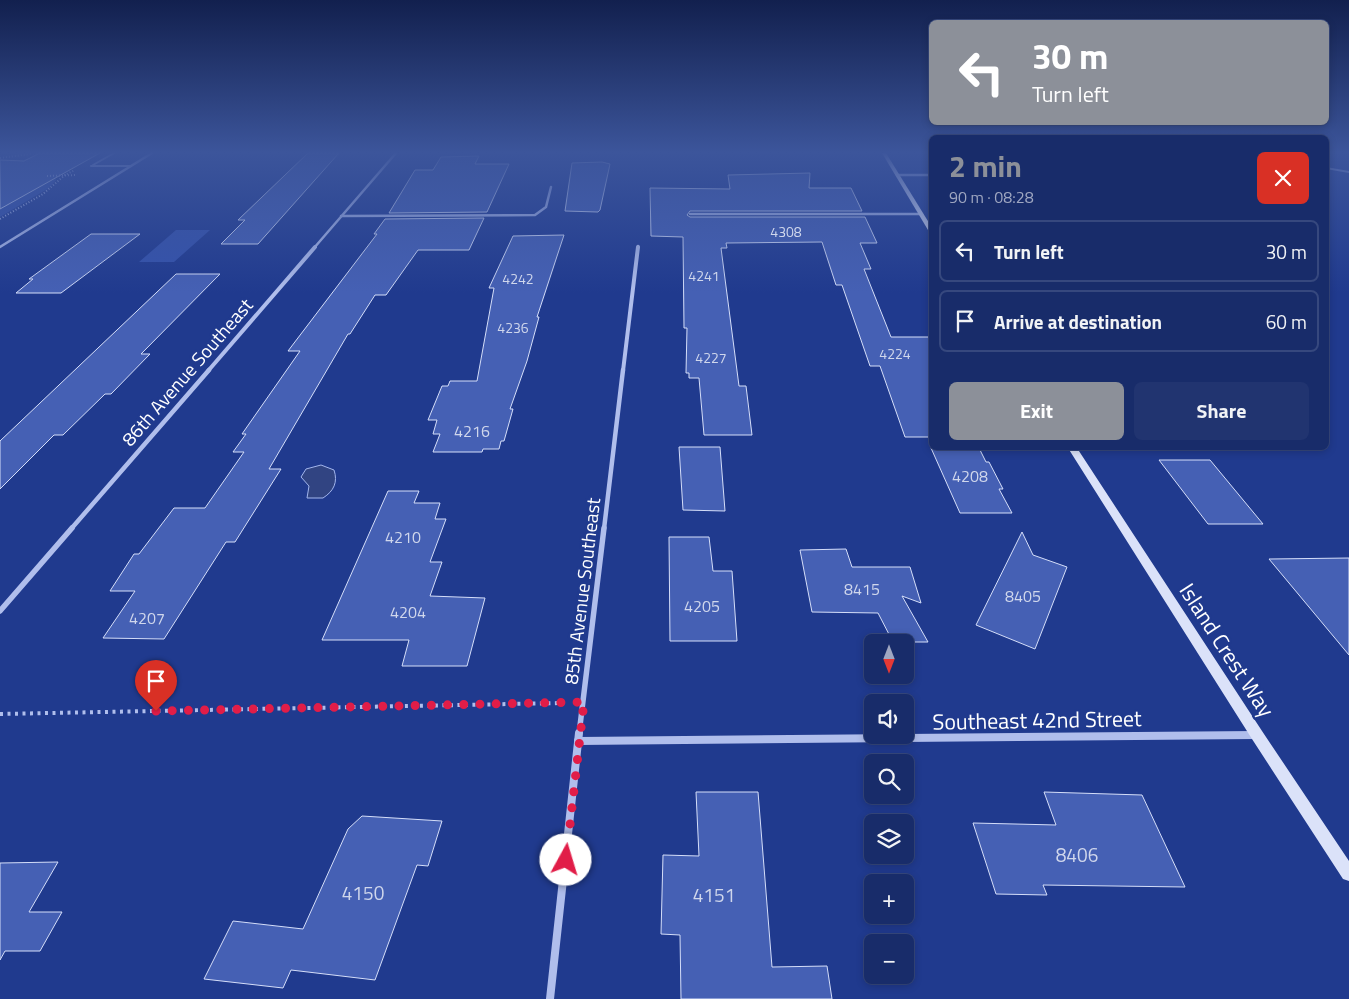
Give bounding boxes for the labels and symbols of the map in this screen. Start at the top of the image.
house number: 4308 [770,221,802,242]
house number: 4241 [688,265,720,286]
house number: 4242 [502,268,534,289]
street label: 86th Avenue Southeast [114,291,259,452]
house number: 4236 [497,317,529,338]
house number: 4224 [879,343,911,364]
house number: 4227 [695,347,727,368]
house number: 4216 [454,419,490,443]
house number: 4208 [952,464,988,488]
street label: 85th Avenue Southeast [556,496,607,686]
house number: 4210 [385,525,421,549]
street label: Island Crest Way [1171,576,1283,724]
house number: 8415 [844,577,880,601]
house number: 8405 [1005,584,1041,608]
house number: 4205 [684,594,720,618]
house number: 4204 [390,600,426,624]
house number: 4207 [129,606,165,630]
north arrow [864,634,914,684]
pin [135,660,177,711]
street label: Southeast 42nd Street [932,701,1142,739]
position arrow [539,833,591,885]
house number: 8406 [1056,840,1098,869]
house number: 4150 [342,878,384,907]
house number: 4151 [693,880,735,909]

